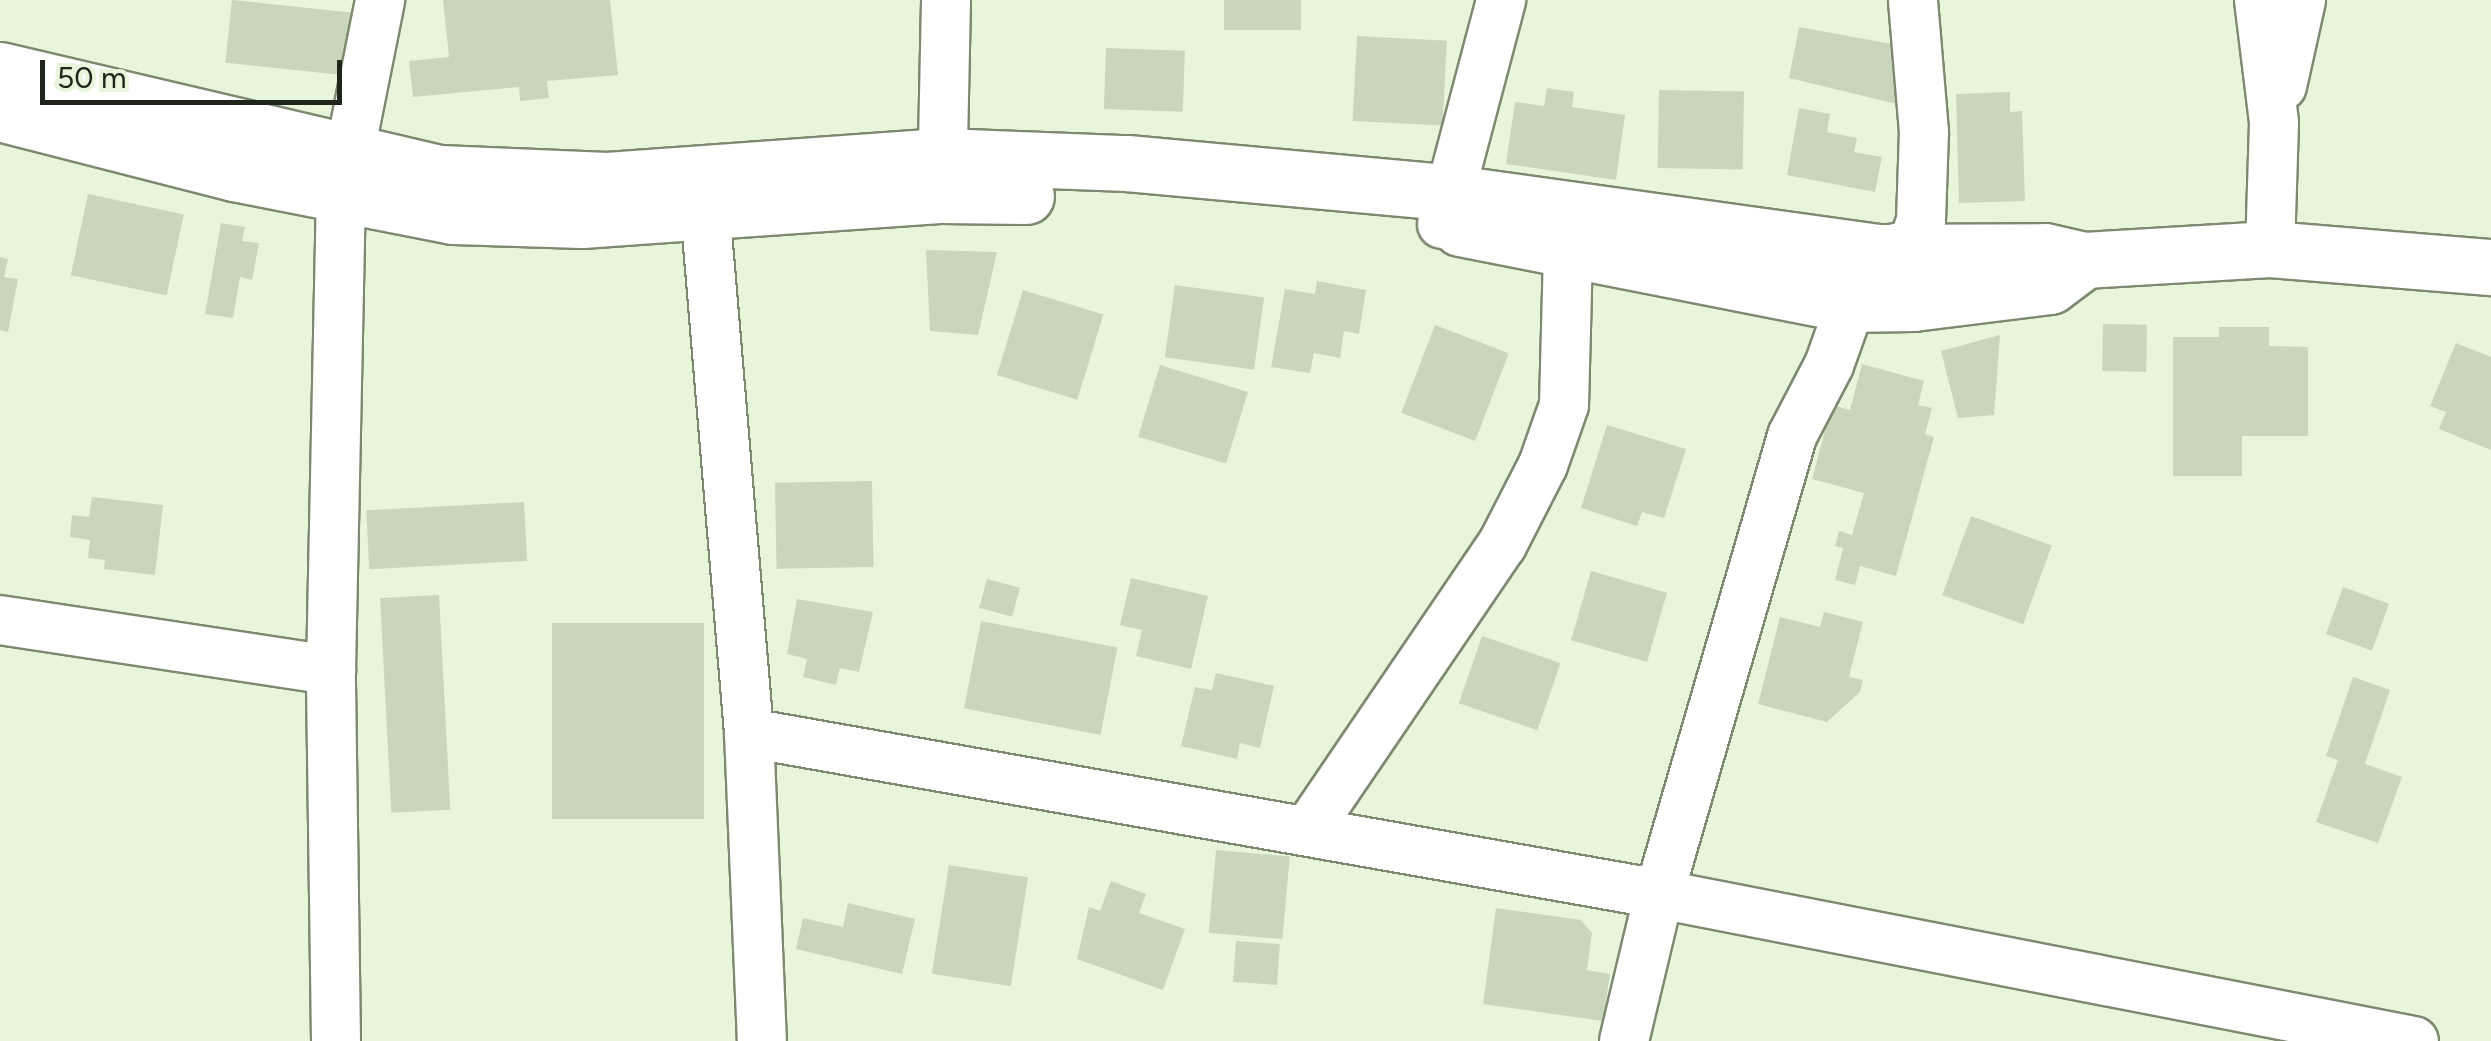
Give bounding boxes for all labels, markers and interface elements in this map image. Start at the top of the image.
scale bar [45,40,348,102]
text: 50 m [57,59,126,96]

